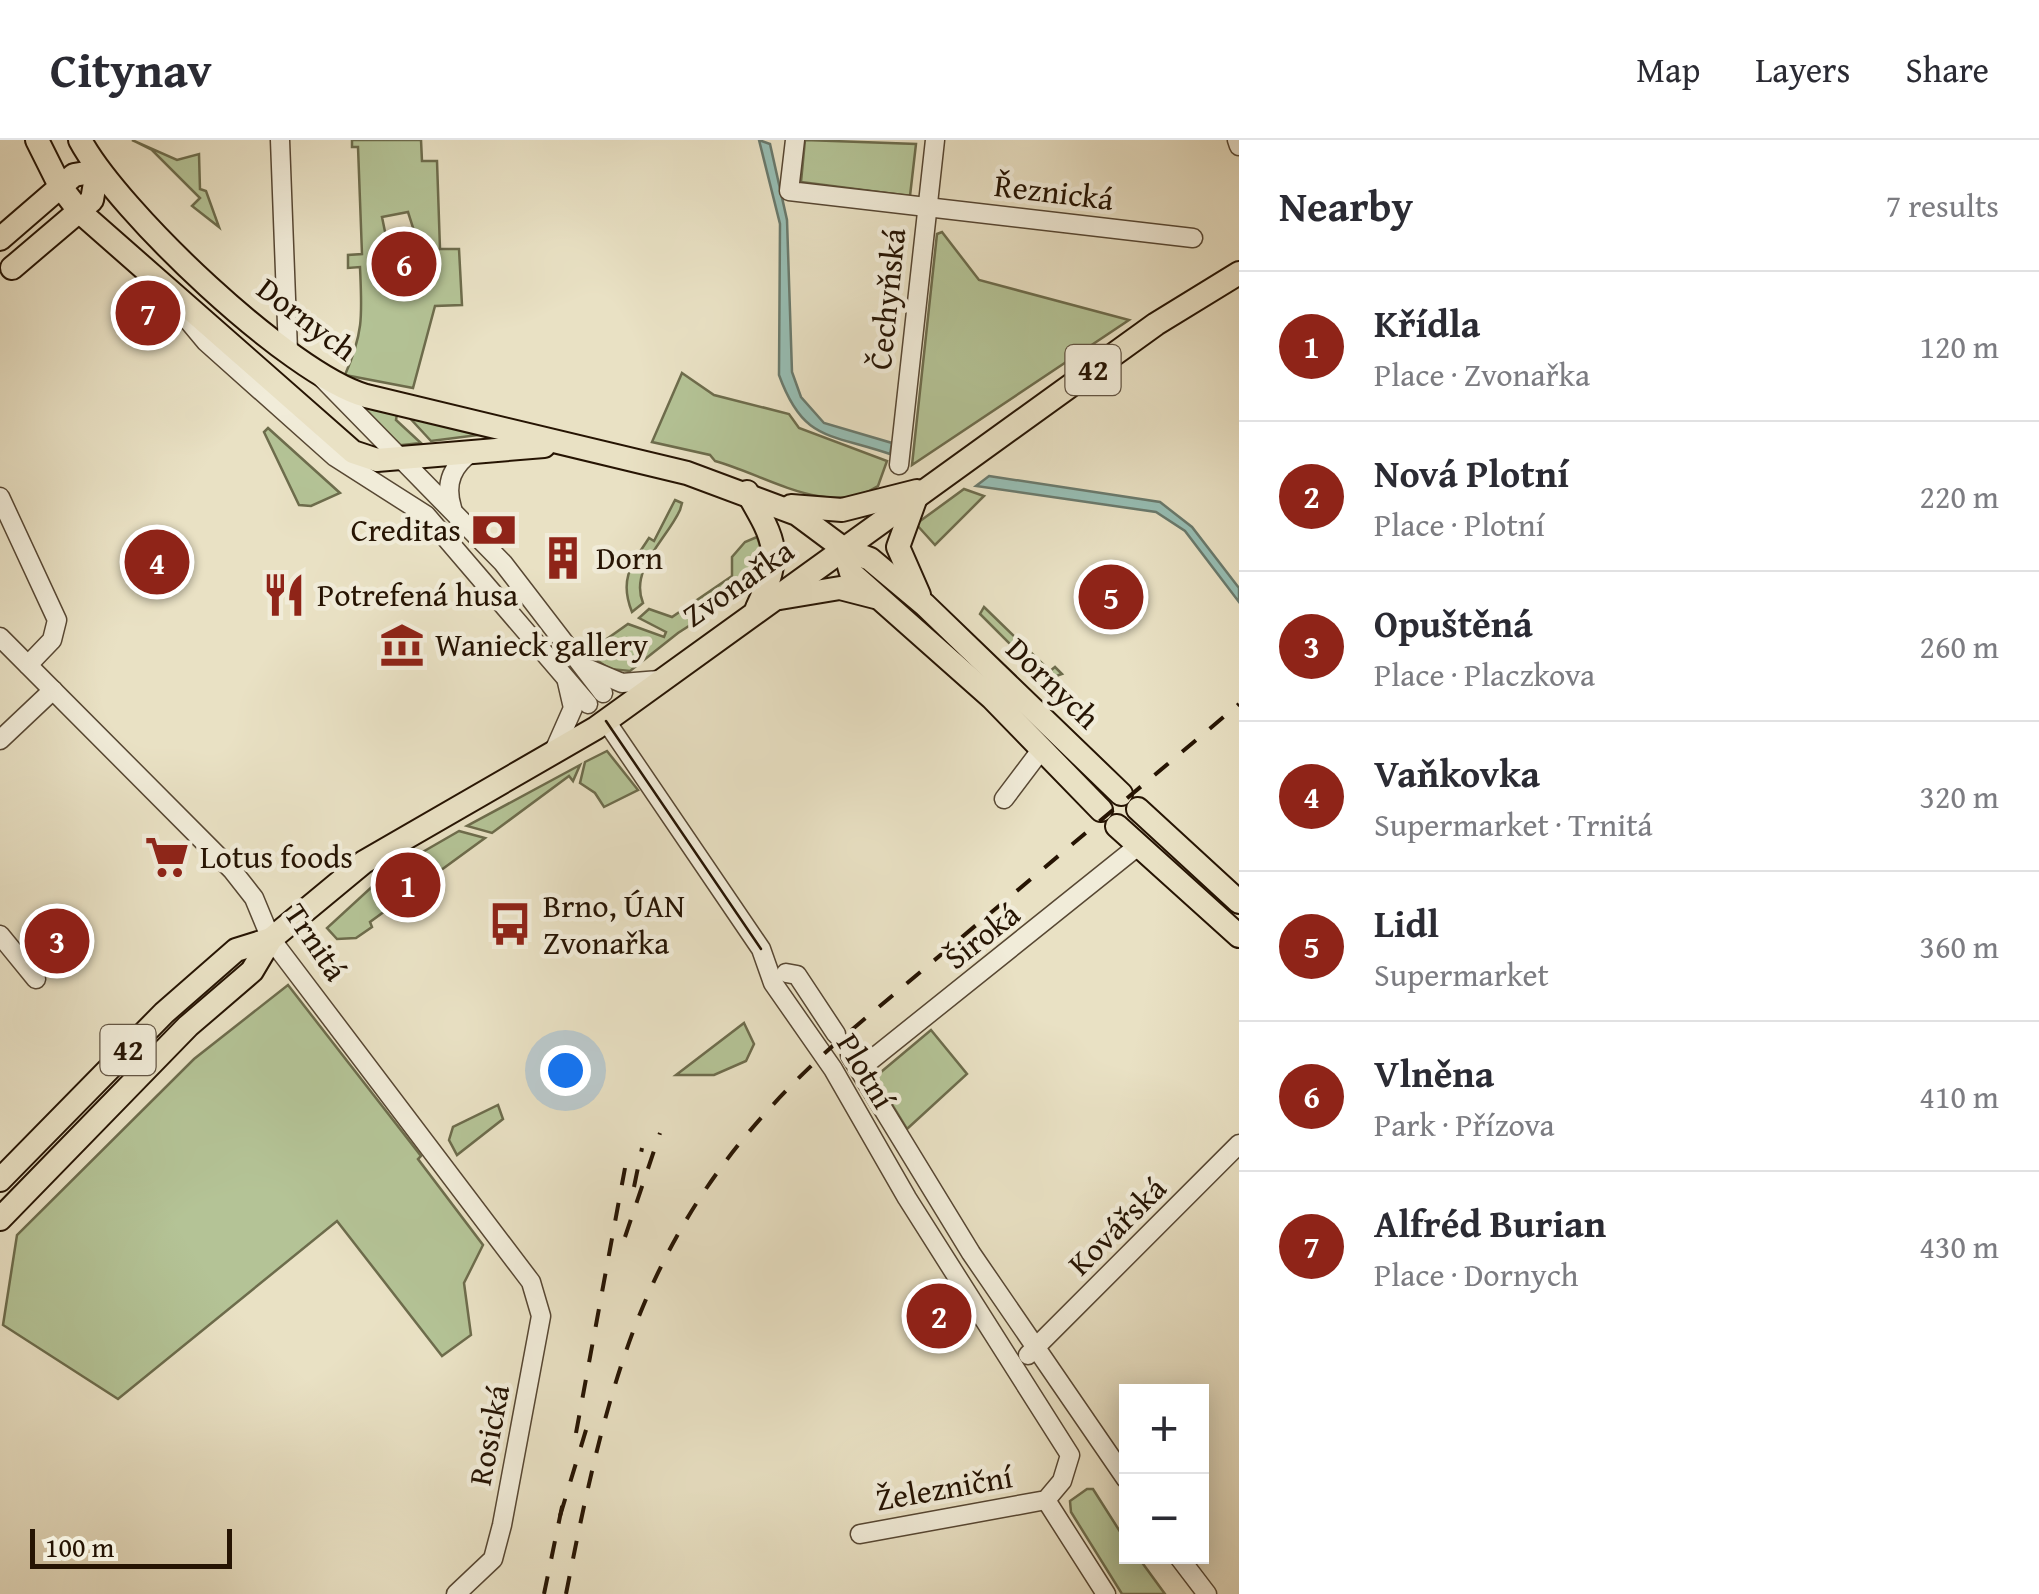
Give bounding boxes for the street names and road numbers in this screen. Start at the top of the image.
street label: Řeznická [992,161,1116,222]
street label: Čechyňská [856,226,917,372]
street label: Dornych [247,265,367,372]
road number: 42 [1066,345,1120,395]
street label: Zvonařka [673,527,803,638]
street label: Dornych [996,626,1111,739]
street label: Široká [934,891,1030,980]
street label: Trnitá [273,894,360,990]
street label: Plotní [825,1024,908,1118]
road number: 42 [100,1025,156,1075]
street label: Kovářská [1057,1166,1177,1286]
street label: Rosická [456,1381,521,1489]
street label: Železniční [872,1452,1017,1523]

